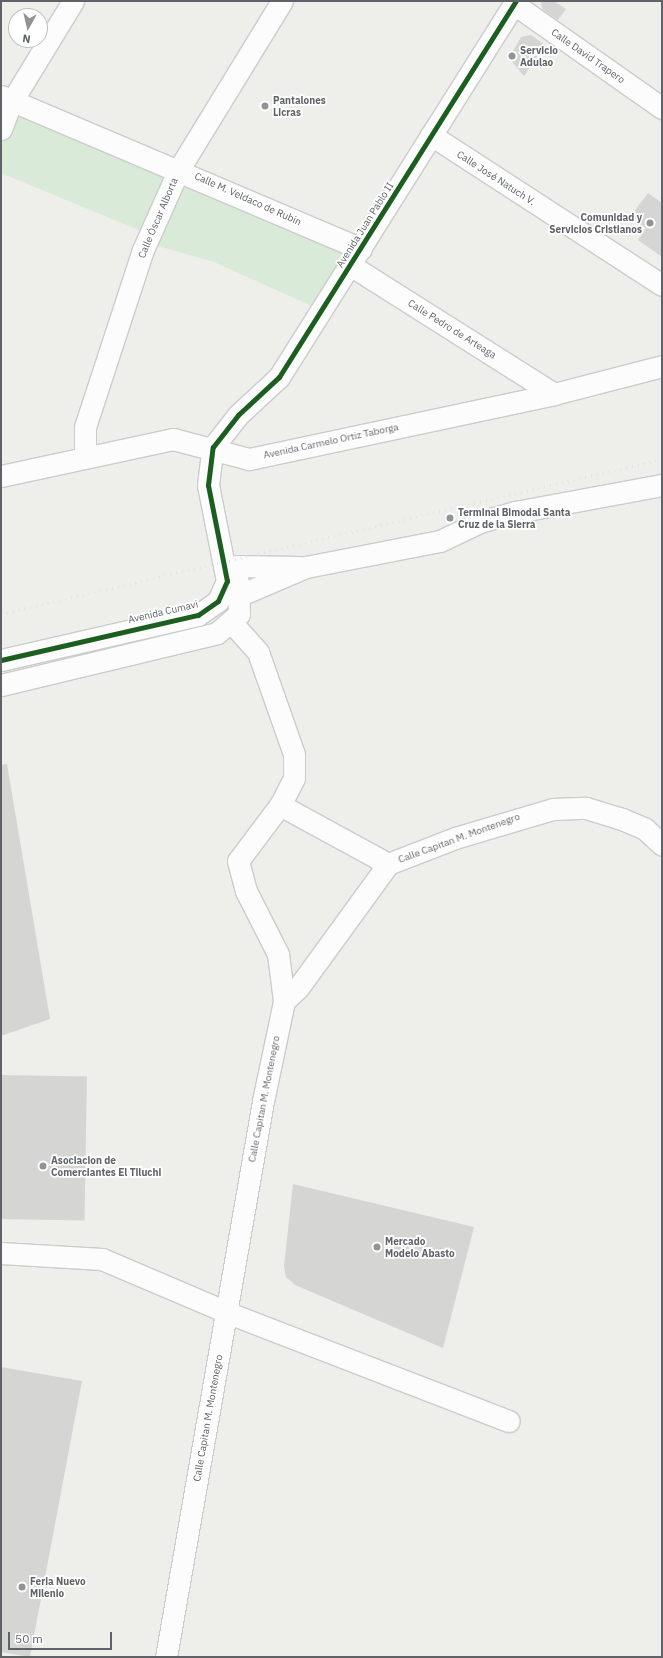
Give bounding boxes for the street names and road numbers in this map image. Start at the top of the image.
street label: Calle David Trapero [549,26,627,86]
street label: Calle José Natuch V. [455,148,537,208]
street label: Calle M. Veldaco de Rubin [193,170,303,228]
street label: Calle Óscar Alborta [136,176,180,260]
street label: Avenida Juan Pablo II [334,180,396,270]
street label: Calle Pedro de Arteaga [405,297,499,361]
street label: Avenida Carmelo Ortiz Taborga [262,421,400,461]
street label: Avenida Cumavi [127,598,199,626]
street label: Calle Capitan M. Montenegro [396,810,522,866]
street label: Calle Capitan M. Montenegro [246,1035,282,1163]
street label: Calle Capitan M. Montenegro [191,1354,225,1482]

